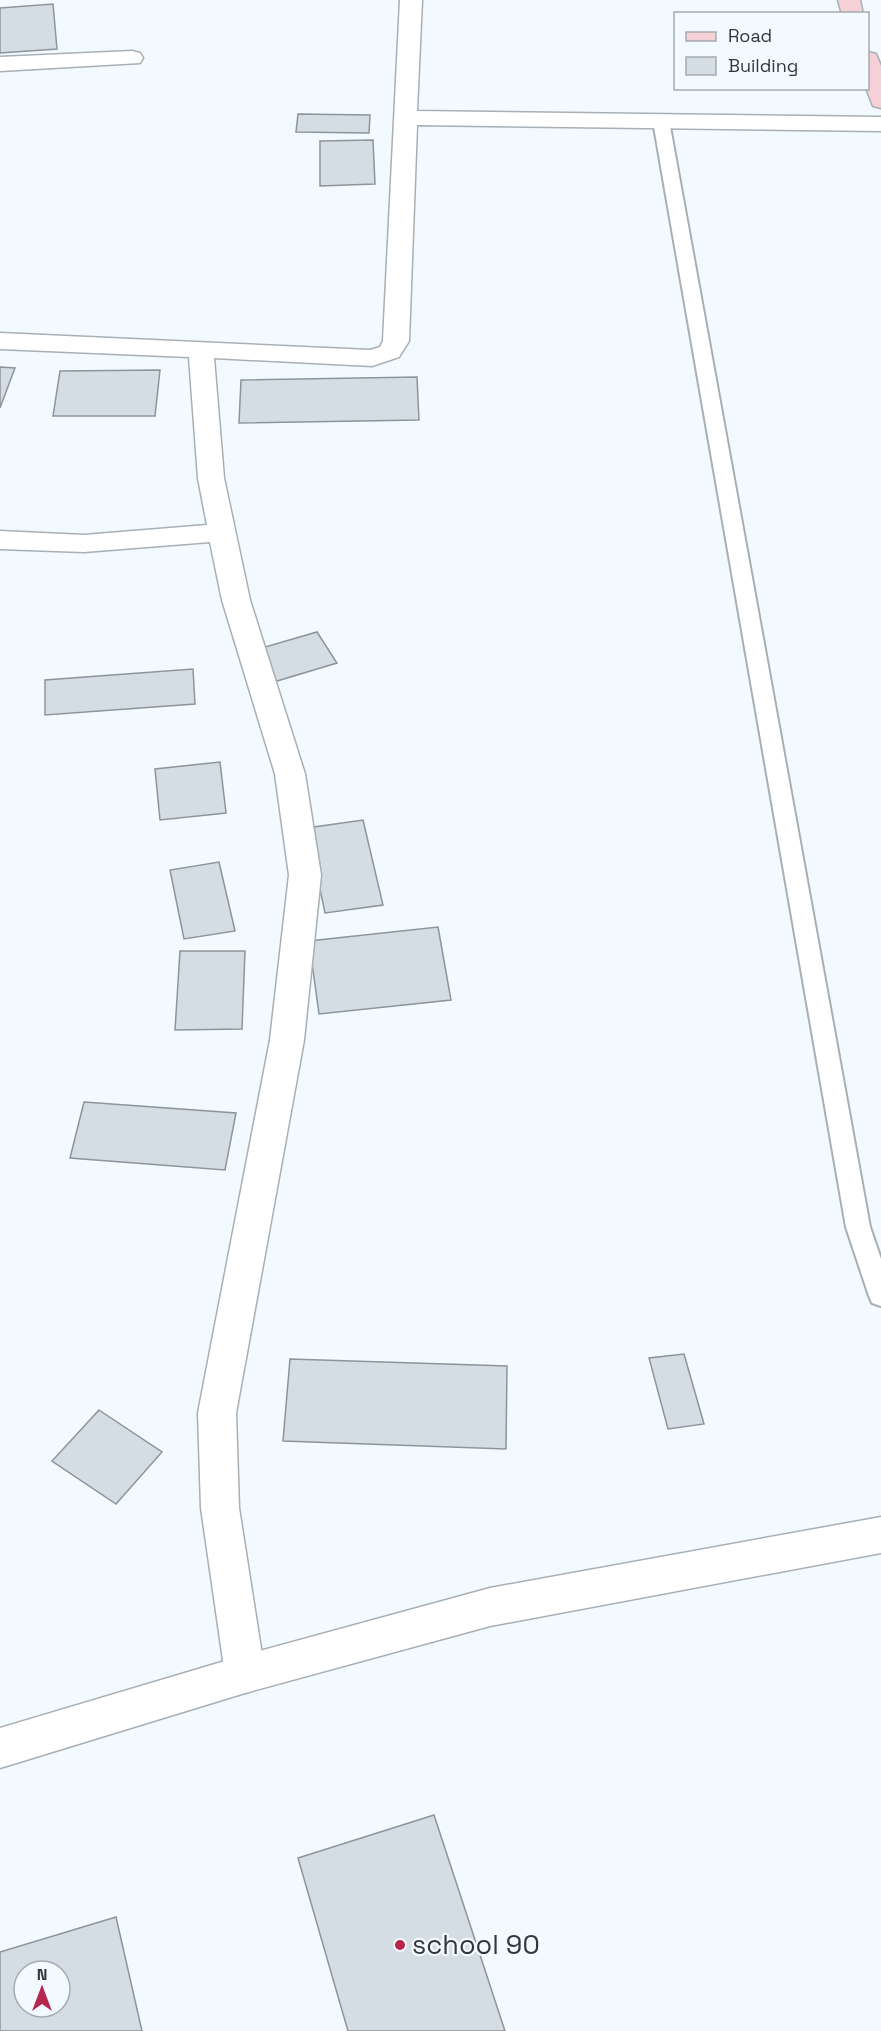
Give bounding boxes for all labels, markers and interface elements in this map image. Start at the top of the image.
legend [674,12,869,90]
text: Road [728,24,772,47]
text: Building [728,54,798,77]
place label: school 90 [412,1927,540,1962]
marker: school 90 [393,1938,407,1952]
north arrow [12,1959,72,2019]
text: N [37,1964,47,1985]

